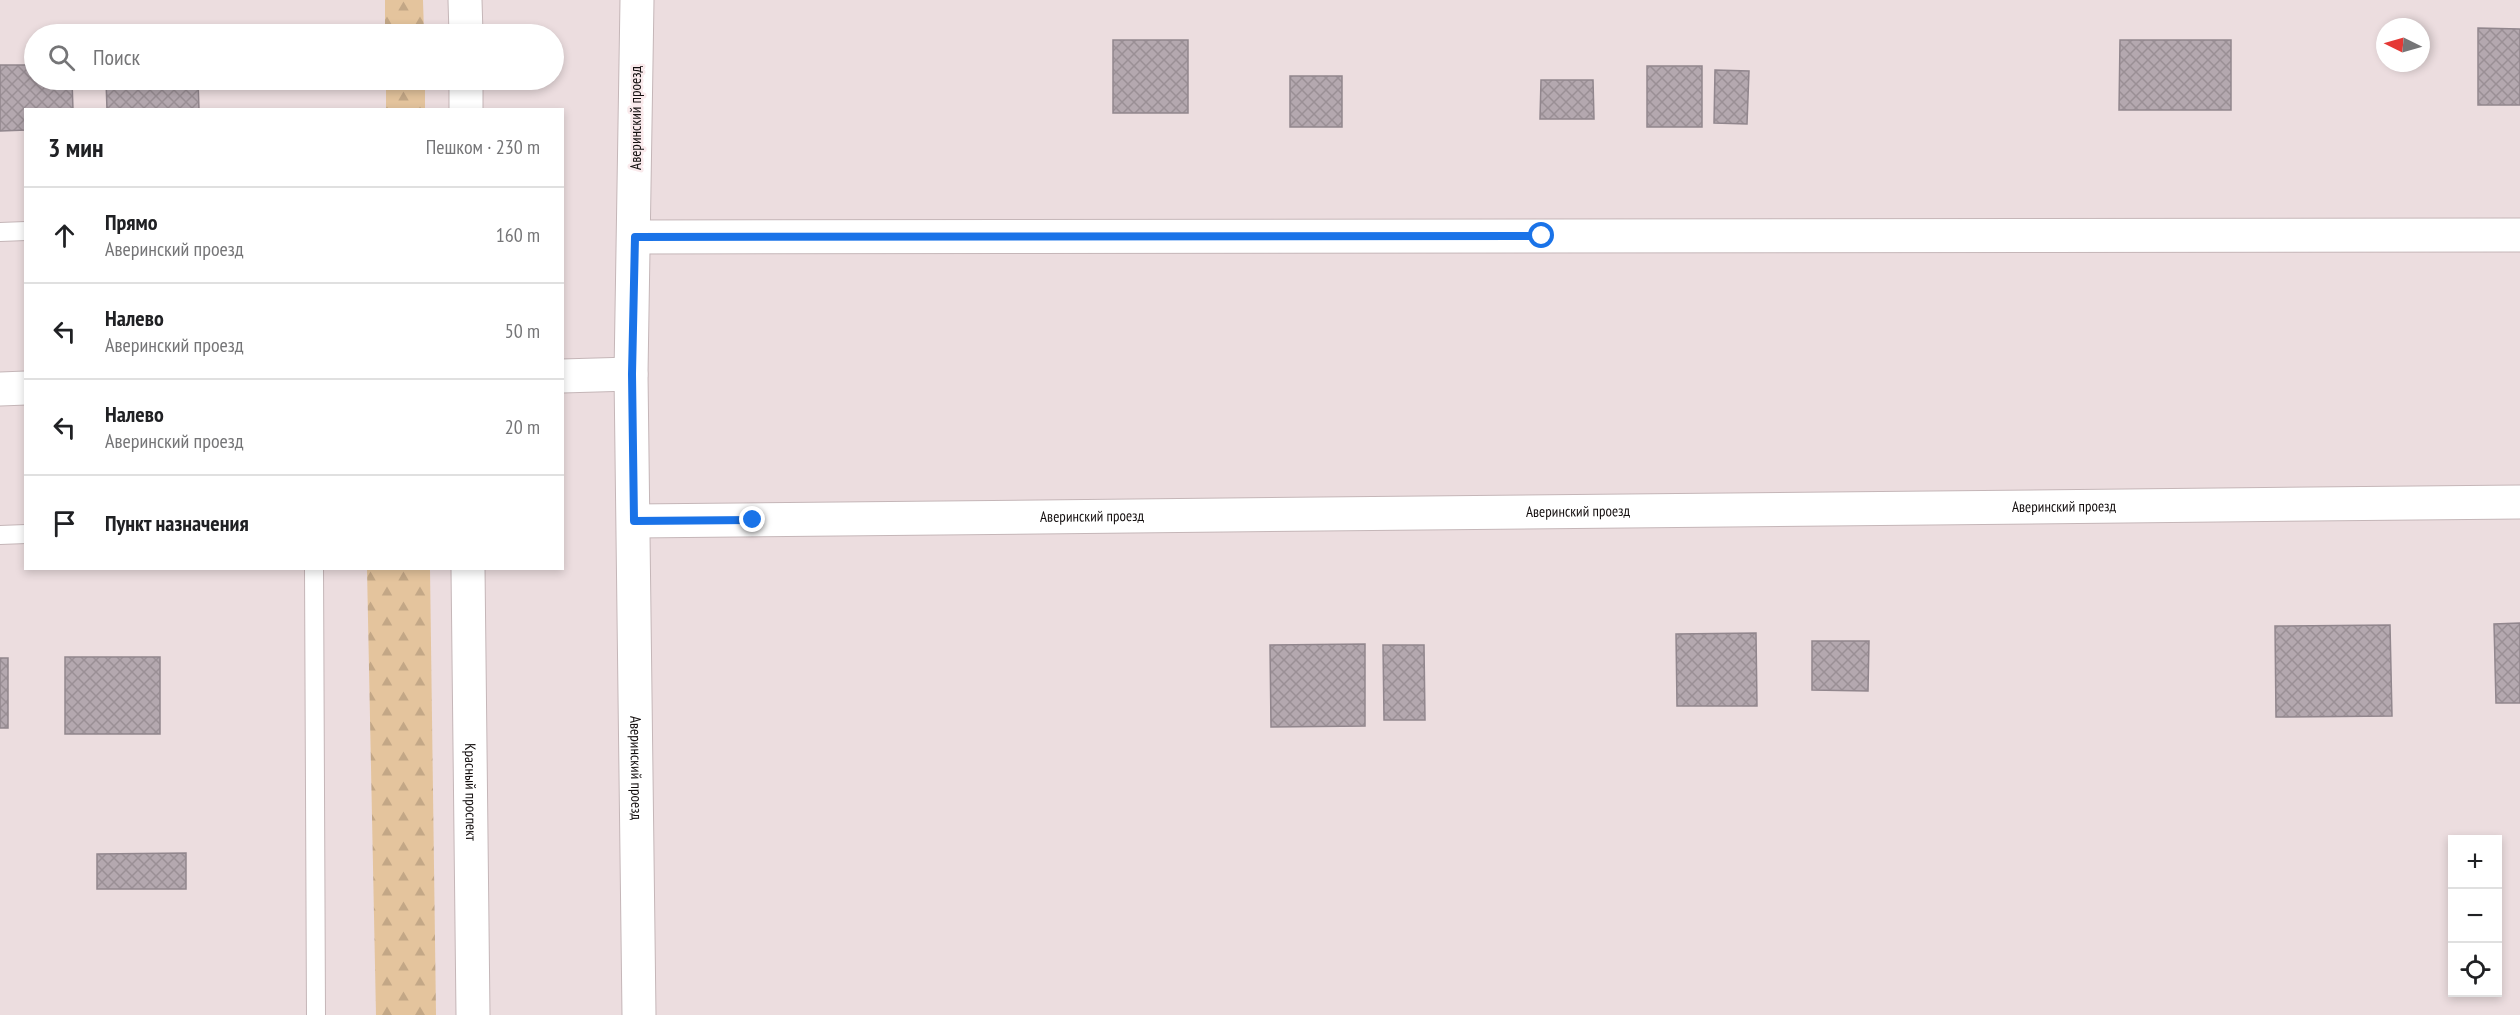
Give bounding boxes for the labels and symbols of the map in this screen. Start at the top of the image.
north arrow [2376,18,2430,72]
street label: Аверинский проезд [626,66,645,170]
route start [1528,222,1554,248]
street label: Аверинский проезд [2012,496,2116,516]
street label: Аверинский проезд [1526,501,1630,521]
route end [739,506,765,532]
street label: Аверинский проезд [1040,506,1145,526]
street label: Аверинский проезд [626,716,647,820]
street label: Красный проспект [461,743,481,841]

